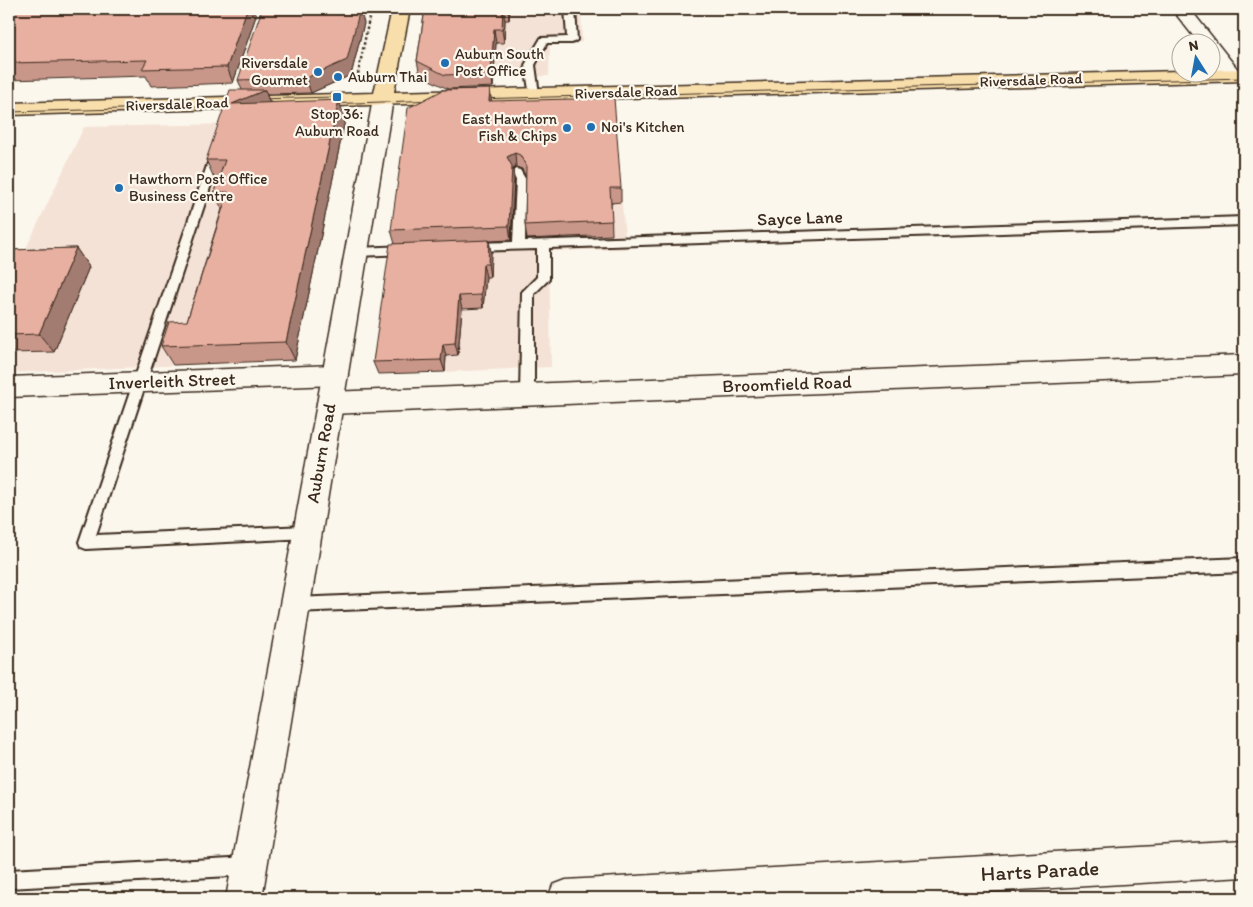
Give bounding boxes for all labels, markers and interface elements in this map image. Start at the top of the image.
north arrow [1170,32,1220,82]
text: N [1187,36,1200,55]
place label: Auburn South Post Office [455,45,544,80]
place label: Riversdale Gourmet [241,54,308,89]
marker: Auburn South Post Office [439,57,451,69]
marker: Riversdale Gourmet [312,66,324,78]
place label: Auburn Thai [348,68,427,86]
street label: Riversdale Road [979,69,1083,91]
marker: Auburn Thai [332,71,344,83]
street label: Riversdale Road [574,81,678,103]
marker: Stop 36: Auburn Road [331,91,343,103]
street label: Riversdale Road [125,93,229,115]
place label: Stop 36: Auburn Road [295,105,380,140]
place label: East Hawthorn Fish & Chips [462,110,558,145]
place label: Noi's Kitchen [601,118,685,136]
marker: Noi's Kitchen [585,121,597,133]
marker: East Hawthorn Fish & Chips [561,122,573,134]
place label: Hawthorn Post Office Business Centre [129,170,268,205]
marker: Hawthorn Post Office Business Centre [113,182,125,194]
street label: Sayce Lane [757,206,843,230]
street label: Inverleith Street [108,368,236,394]
street label: Broomfield Road [722,371,852,397]
street label: Auburn Road [301,401,341,505]
street label: Harts Parade [980,855,1100,886]

